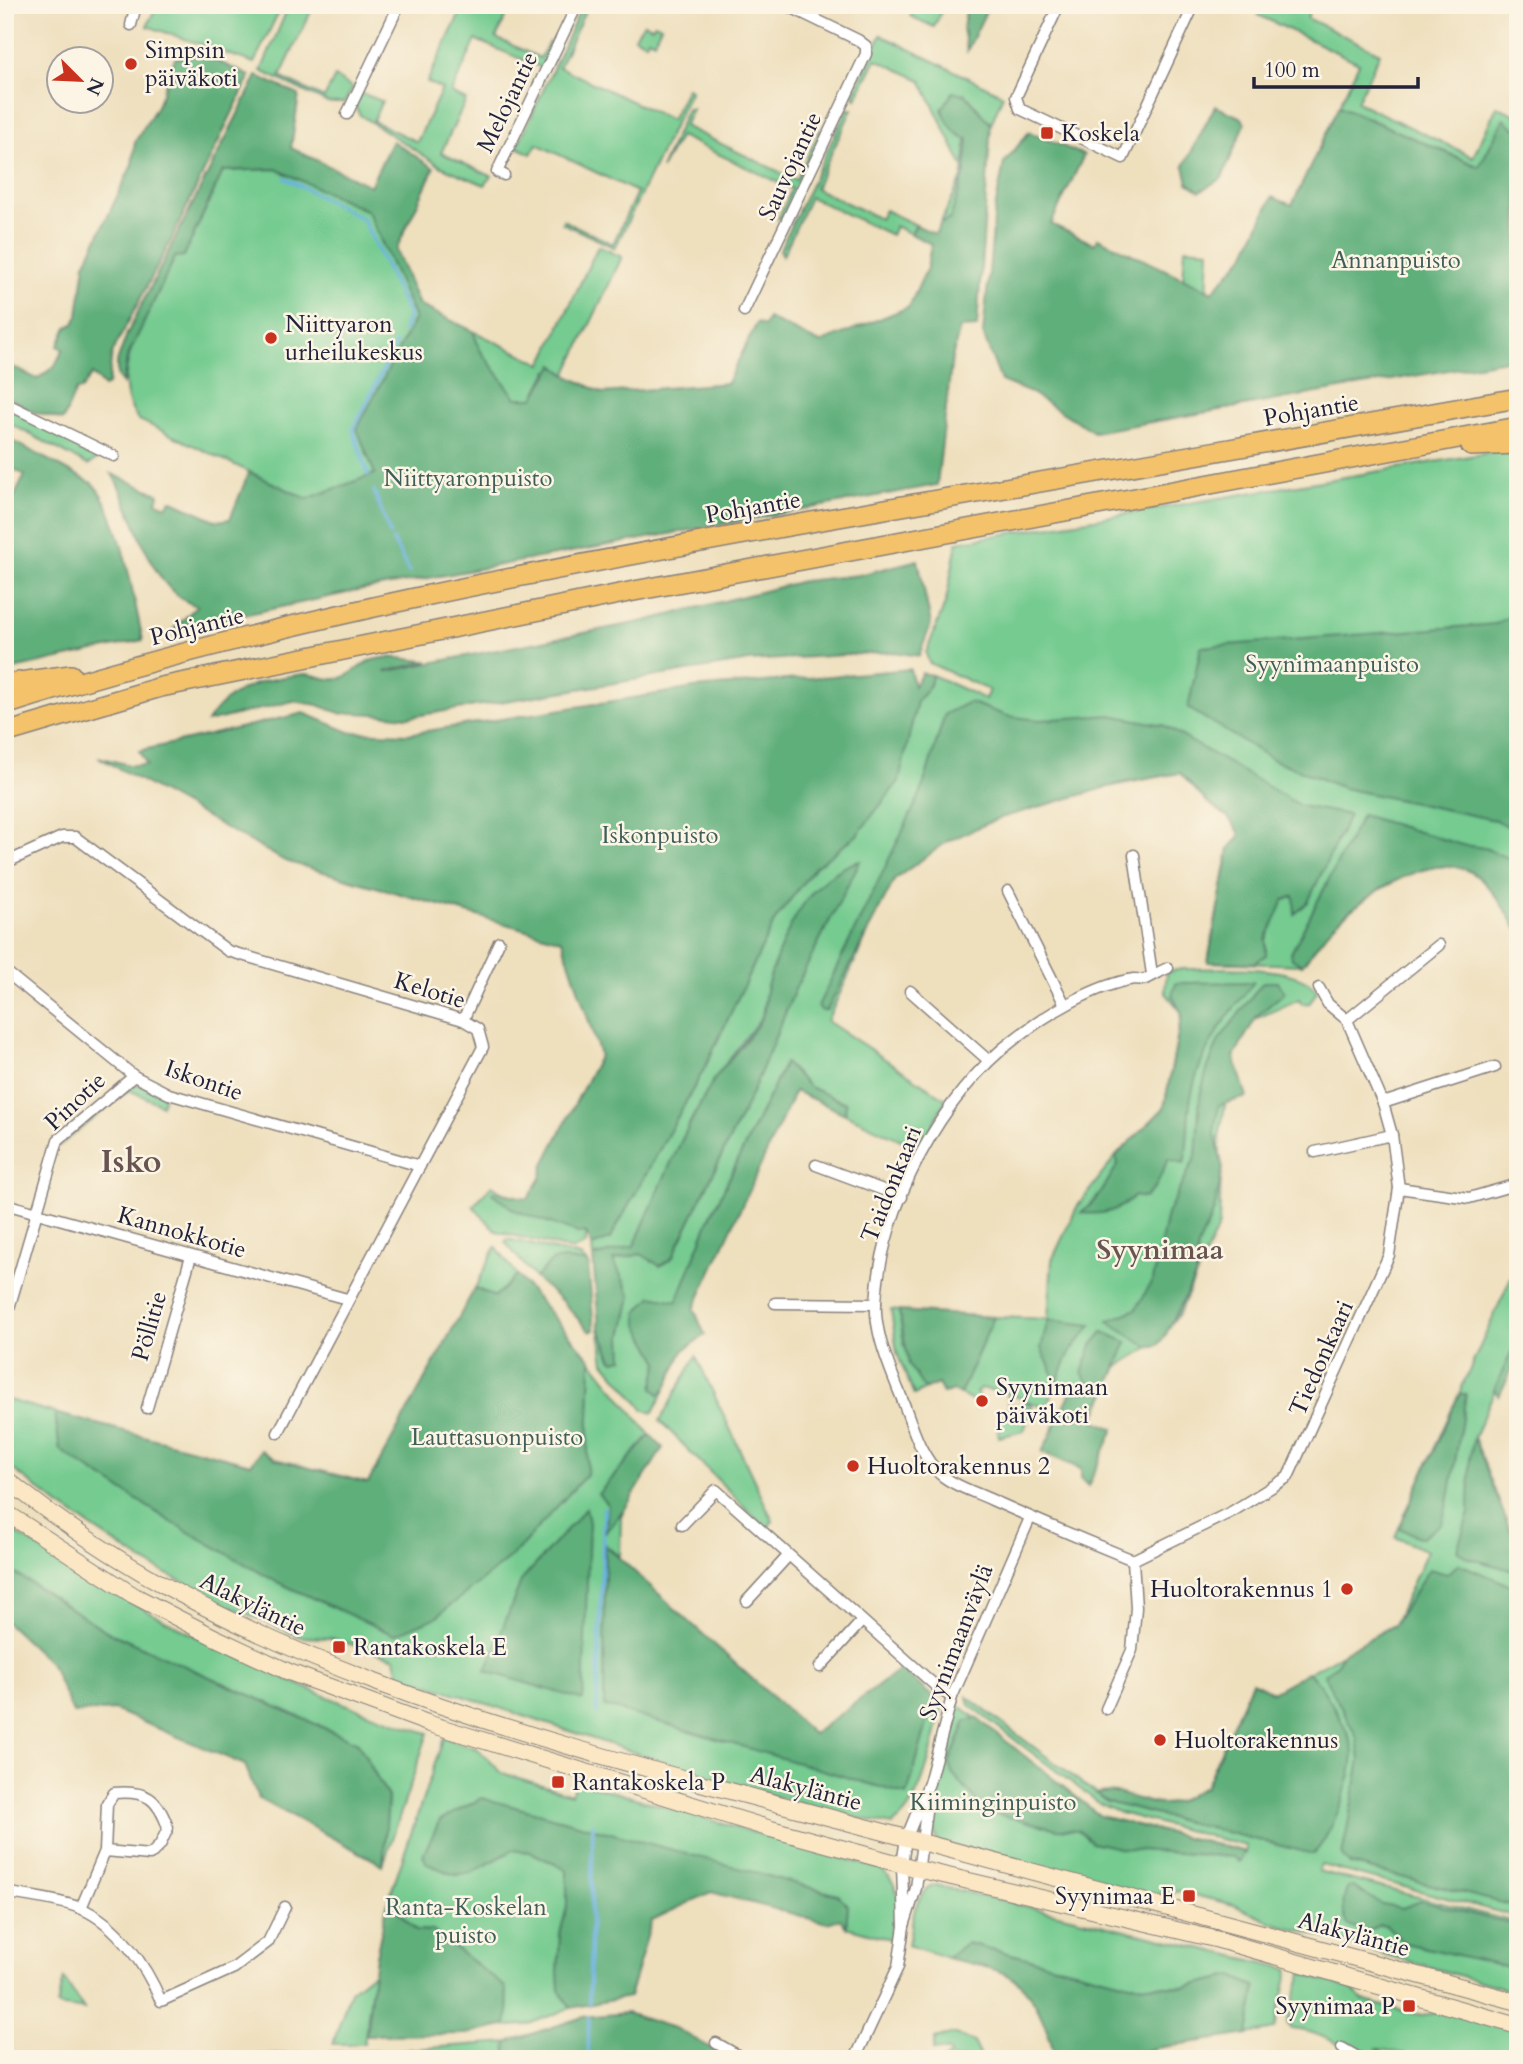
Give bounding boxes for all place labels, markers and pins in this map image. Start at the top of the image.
place label: Simpsin päiväkoti [145,34,238,95]
marker: Simpsin päiväkoti [123,56,139,72]
place label: Koskela [1061,117,1141,150]
marker: Koskela [1039,125,1055,141]
place label: Niittyaron urheilukeskus [285,308,423,369]
marker: Niittyaron urheilukeskus [263,330,279,346]
place label: Syynimaan päiväkoti [996,1371,1109,1432]
marker: Syynimaan päiväkoti [974,1393,990,1409]
place label: Huoltorakennus 2 [867,1450,1050,1483]
marker: Huoltorakennus 2 [845,1458,861,1474]
place label: Huoltorakennus 1 [1150,1573,1333,1606]
marker: Huoltorakennus 1 [1339,1581,1355,1597]
place label: Rantakoskela E [353,1631,507,1664]
marker: Rantakoskela E [331,1639,347,1655]
place label: Huoltorakennus [1174,1724,1338,1757]
marker: Huoltorakennus [1152,1732,1168,1748]
place label: Rantakoskela P [572,1766,725,1799]
marker: Rantakoskela P [550,1774,566,1790]
place label: Syynimaa E [1055,1880,1175,1913]
marker: Syynimaa E [1181,1888,1197,1904]
place label: Syynimaa P [1276,1990,1395,2023]
marker: Syynimaa P [1401,1998,1417,2014]

